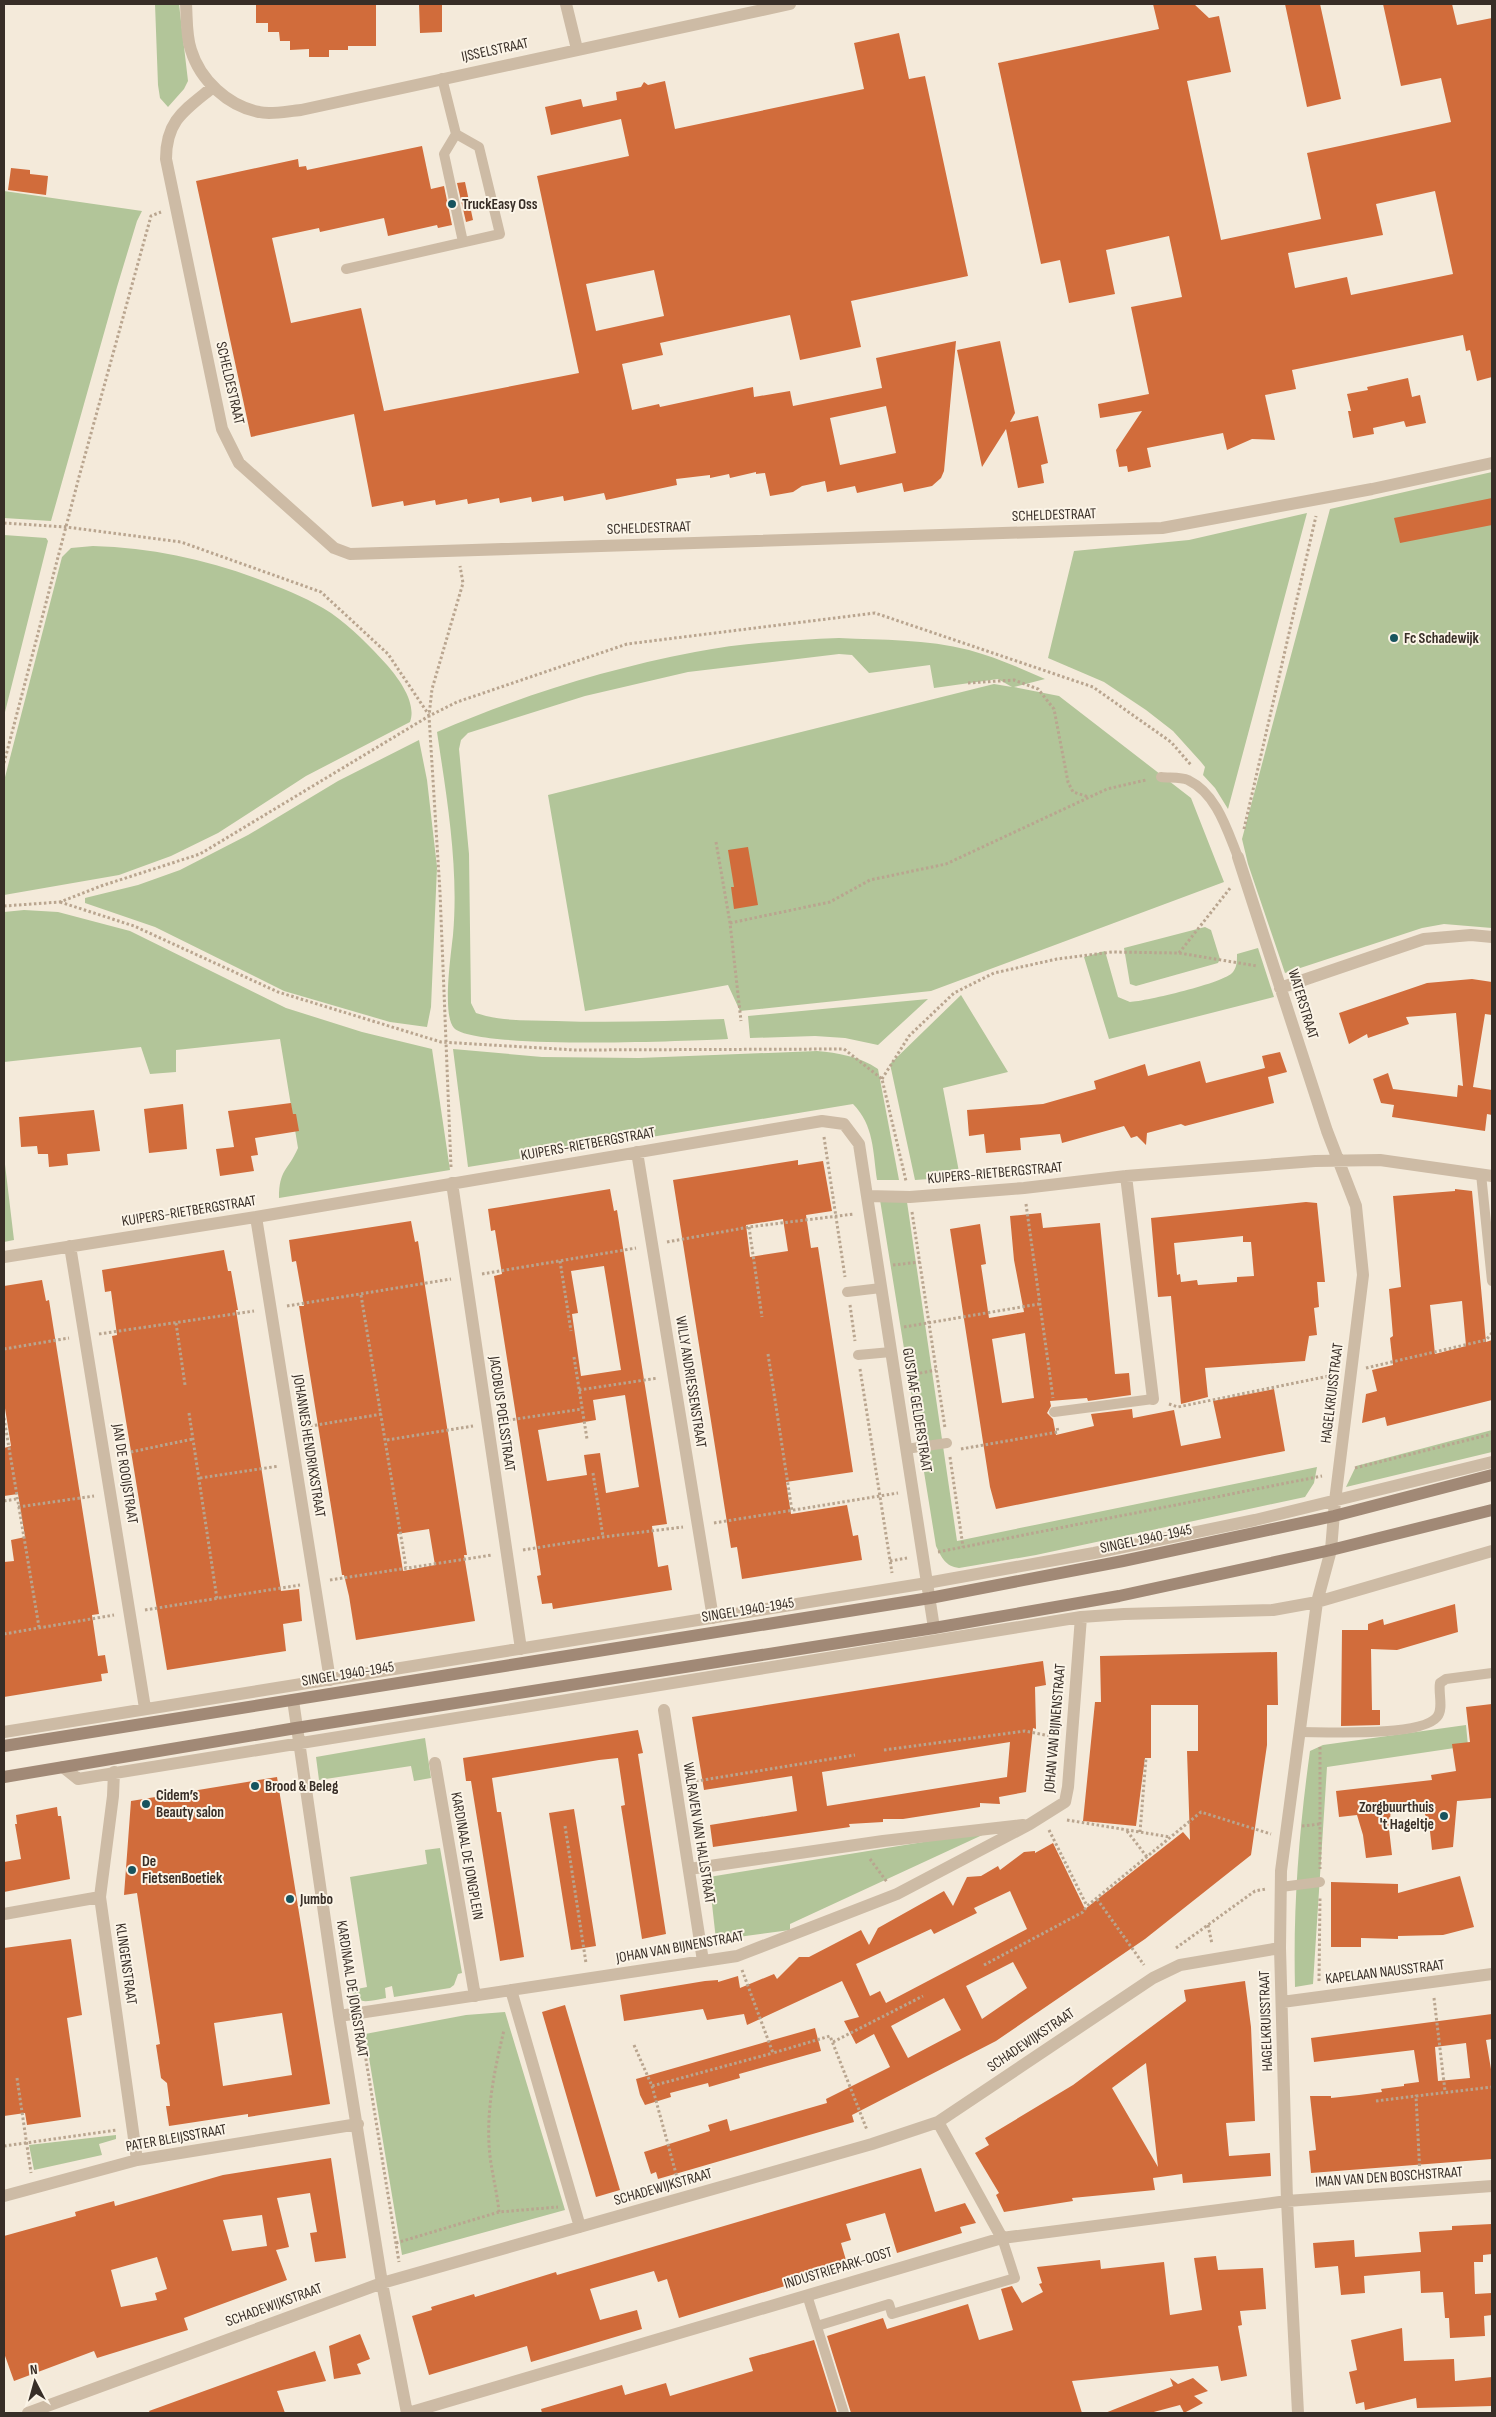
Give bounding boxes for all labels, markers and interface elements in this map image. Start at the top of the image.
street label: IJSSELSTRAAT [460,34,530,66]
place label: TruckEasy Oss [462,195,538,214]
marker: TruckEasy Oss [446,198,458,210]
street label: SCHELDESTRAAT [211,340,249,426]
street label: SCHELDESTRAAT [1012,504,1096,526]
street label: SCHELDESTRAAT [607,517,691,539]
place label: Fc Schadewijk [1404,629,1480,648]
marker: Fc Schadewijk [1388,632,1400,644]
street label: WATERSTRAAT [1283,967,1323,1041]
street label: KUIPERS-RIETBERGSTRAAT [519,1123,657,1165]
street label: KUIPERS-RIETBERGSTRAAT [926,1158,1064,1188]
street label: KUIPERS-RIETBERGSTRAAT [120,1191,258,1231]
street label: WILLY ANDRIESSENSTRAAT [671,1315,711,1449]
street label: HAGELKRUISSTRAAT [1316,1342,1348,1444]
street label: GUSTAAF GELDERSTRAAT [898,1346,936,1474]
street label: JACOBUS POELSSTRAAT [484,1354,519,1473]
street label: JOHANNES HENDRIKXSTRAAT [288,1372,330,1519]
street label: JAN DE ROOIJSTRAAT [108,1422,142,1525]
street label: SINGEL 1940-1945 [1098,1520,1194,1558]
street label: SINGEL 1940-1945 [700,1593,796,1627]
street label: SINGEL 1940-1945 [300,1657,396,1691]
street label: JOHAN VAN BIJNENSTRAAT [1040,1663,1070,1794]
street label: WALRAVEN VAN HALLSTRAAT [678,1761,720,1905]
place label: Brood & Beleg [265,1777,339,1796]
marker: Brood & Beleg [249,1780,261,1792]
place label: Cidem’s Beauty salon [156,1786,224,1822]
street label: KARDINAAL DE JONGPLEIN [446,1791,488,1921]
marker: Cidem’s Beauty salon [140,1798,152,1810]
place label: Zorgbuurthuis 't Hageltje [1359,1798,1434,1834]
marker: Zorgbuurthuis 't Hageltje [1438,1810,1450,1822]
place label: De FietsenBoetiek [142,1852,223,1888]
marker: De FietsenBoetiek [126,1864,138,1876]
place label: Jumbo [299,1890,333,1909]
marker: Jumbo [284,1893,296,1905]
street label: KARDINAAL DE JONGSTRAAT [332,1919,372,2059]
street label: KLINGENSTRAAT [111,1922,141,2006]
street label: JOHAN VAN BIJNENSTRAAT [614,1926,745,1968]
street label: KAPELAAN NAUSSTRAAT [1324,1955,1446,1989]
street label: HAGELKRUISSTRAAT [1255,1970,1277,2072]
street label: SCHADEWIJKSTRAAT [984,2004,1078,2076]
street label: PATER BLEIJSSTRAAT [124,2120,228,2156]
street label: IMAN VAN DEN BOSCHSTRAAT [1315,2162,1463,2192]
street label: SCHADEWIJKSTRAAT [612,2164,714,2210]
street label: INDUSTRIEPARK-OOST [782,2243,894,2293]
street label: SCHADEWIJKSTRAAT [223,2279,325,2331]
north arrow [10,2357,60,2407]
text: N [29,2361,38,2378]

